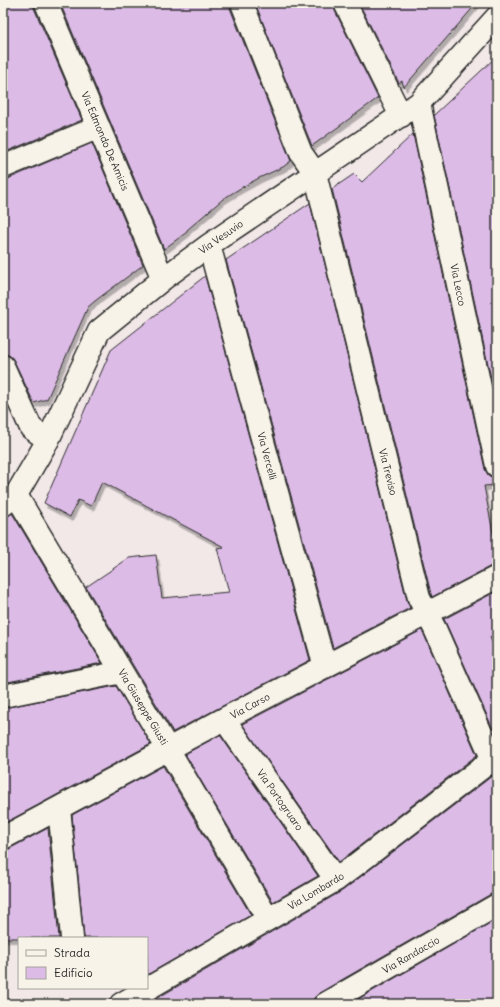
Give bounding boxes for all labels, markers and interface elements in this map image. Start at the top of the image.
street label: Via Edmondo De Amicis [78,89,132,193]
street label: Via Vesuvio [196,217,246,257]
street label: Via Lecco [447,263,469,308]
street label: Via Vercelli [254,431,280,481]
street label: Via Treviso [376,447,400,497]
street label: Via Giuseppe Giusti [115,667,171,747]
street label: Via Carso [228,690,272,722]
street label: Via Portogruaro [254,767,306,833]
street label: Via Lombardo [286,869,347,913]
street label: Via Randaccio [380,933,442,977]
legend [18,937,148,989]
text: Strada [54,945,90,960]
text: Edificio [54,965,93,980]

